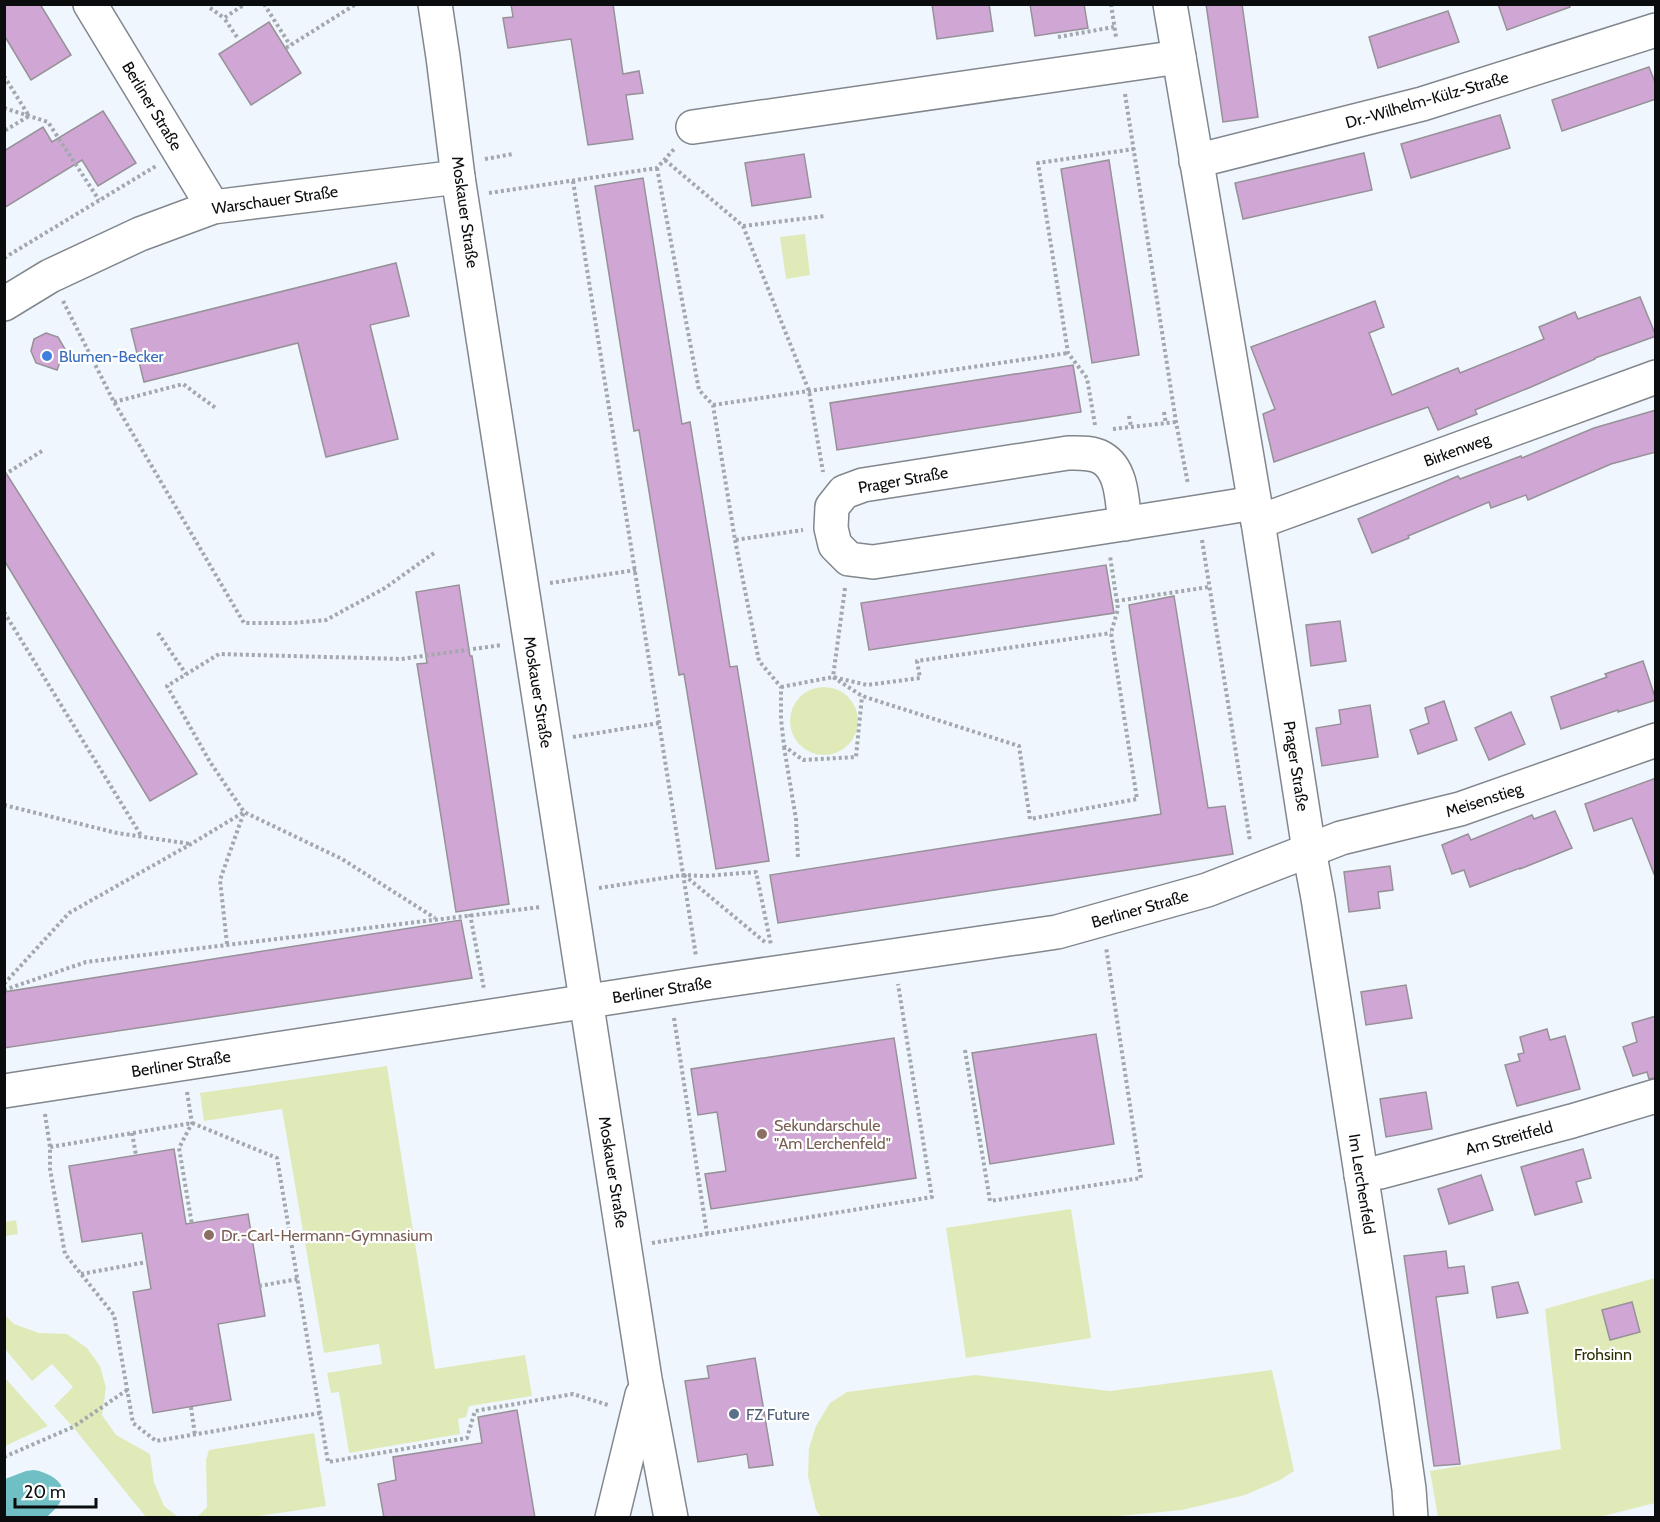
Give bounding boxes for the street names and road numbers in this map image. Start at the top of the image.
street label: Berliner Straße [118,58,186,154]
street label: Dr.-Wilhelm-Külz-Straße [1343,68,1511,132]
street label: Moskauer Straße [448,155,482,269]
street label: Warschauer Straße [211,182,339,218]
street label: Birkenweg [1421,429,1494,471]
street label: Prager Straße [857,463,949,497]
street label: Moskauer Straße [520,635,556,749]
street label: Prager Straße [1280,720,1312,812]
street label: Meisenstieg [1443,778,1526,821]
street label: Berliner Straße [1089,886,1191,932]
street label: Berliner Straße [611,973,713,1007]
street label: Berliner Straße [130,1047,232,1081]
street label: Moskauer Straße [595,1115,631,1229]
street label: Am Streitfeld [1463,1117,1555,1159]
street label: Im Lerchenfeld [1345,1132,1379,1236]

